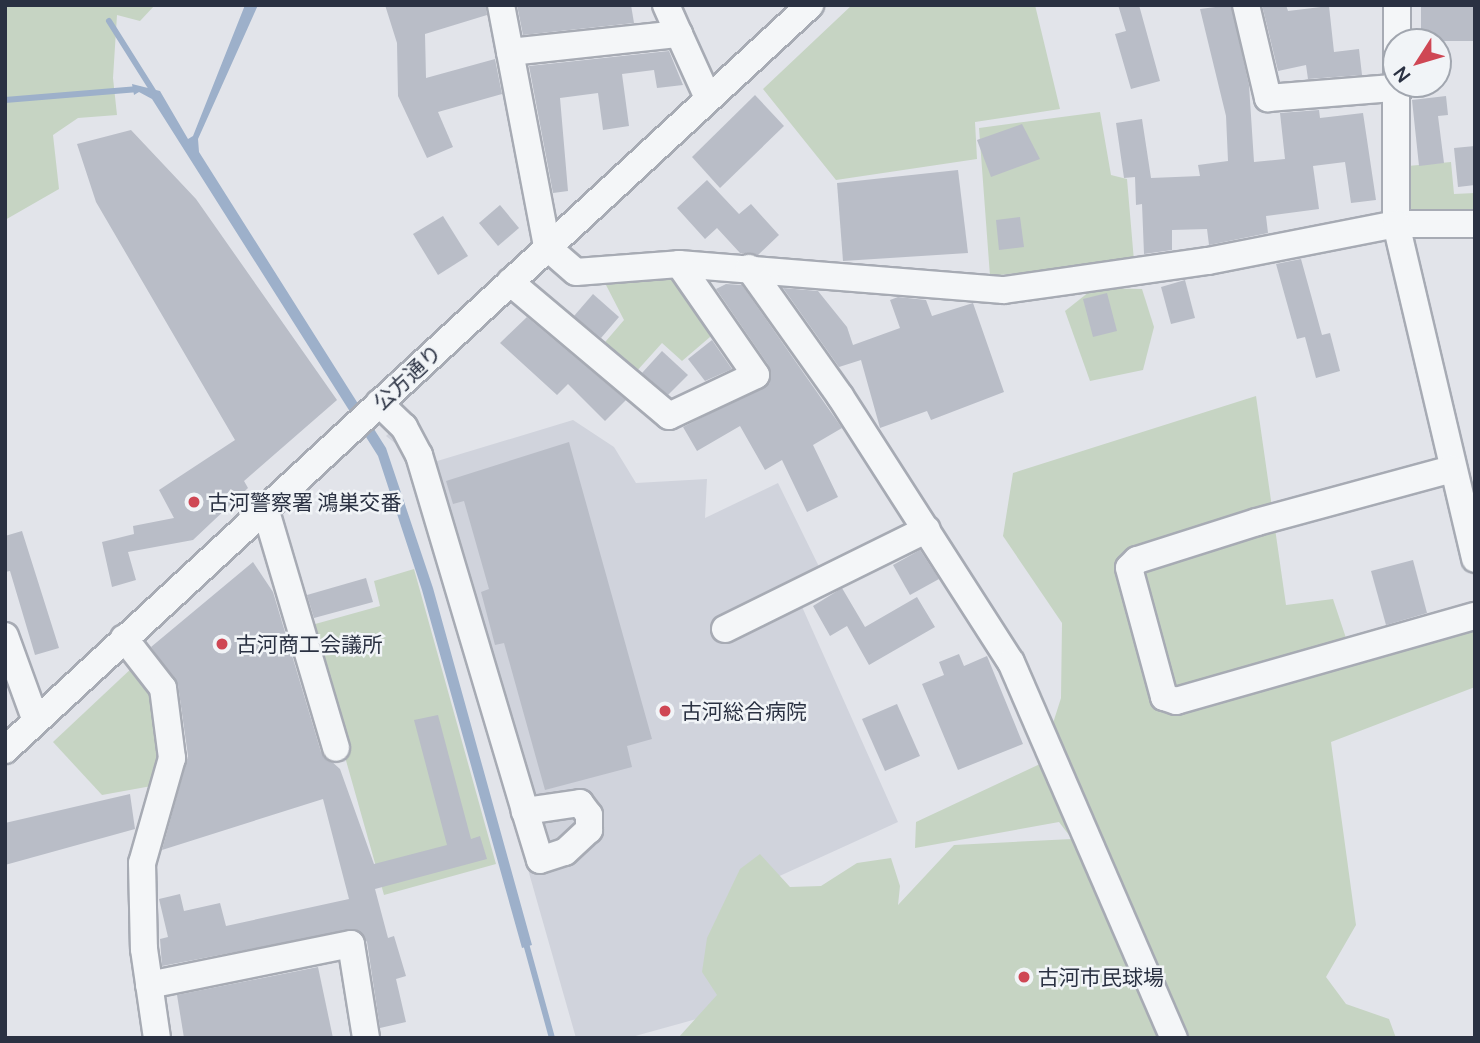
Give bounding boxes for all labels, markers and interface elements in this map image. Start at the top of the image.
north arrow [1382,28,1452,98]
text: N [1387,61,1416,88]
street label: 公方通り [368,339,446,415]
place label: 古河警察署 鴻巣交番 [208,489,401,515]
marker: 古河警察署 鴻巣交番 [186,494,202,510]
place label: 古河商工会議所 [236,631,383,657]
marker: 古河商工会議所 [214,636,230,652]
place label: 古河総合病院 [681,698,807,724]
marker: 古河総合病院 [655,701,675,721]
place label: 古河市民球場 [1038,964,1164,990]
marker: 古河市民球場 [1016,969,1032,985]

